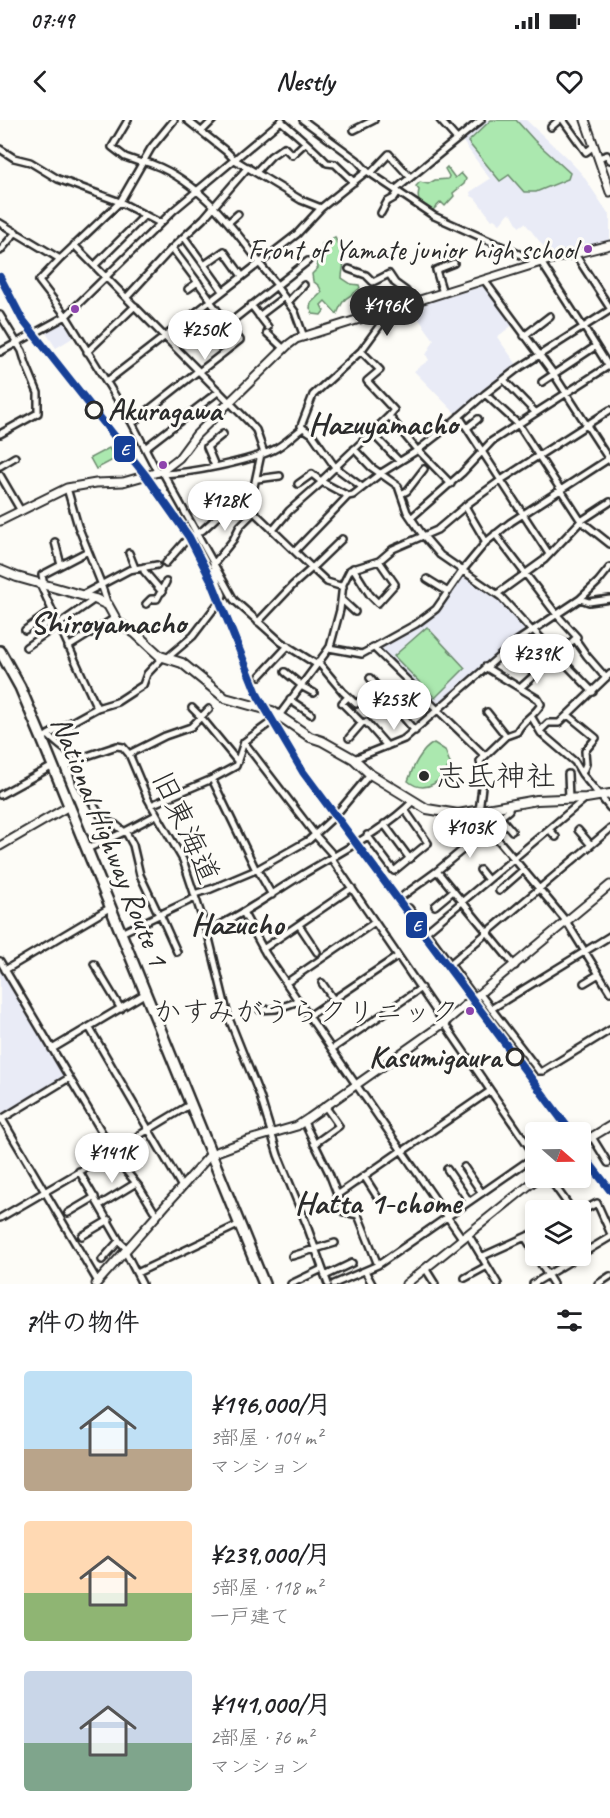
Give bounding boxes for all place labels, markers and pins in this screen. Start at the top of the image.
place label: Front of Yamate junior high school [248,232,582,267]
marker: Front of Yamate junior high school [582,243,594,255]
pin: ¥196K [345,286,429,337]
unlabelled marker [69,303,81,315]
pin: ¥250K [163,310,247,361]
place label: Akuragawa [108,391,224,429]
marker: Akuragawa [85,401,103,419]
unlabelled marker [157,459,169,471]
pin: ¥128K [183,481,267,532]
pin: ¥239K [495,634,579,685]
pin: ¥253K [352,680,436,731]
place label: 志氐神社 [436,757,556,795]
marker: 志氐神社 [417,769,431,783]
pin: ¥103K [428,808,512,859]
place label: かすみがうらクリニック [153,994,459,1029]
marker: かすみがうらクリニック [464,1005,476,1017]
place label: Kasumigaura [369,1038,503,1076]
marker: Kasumigaura [506,1048,524,1066]
pin: ¥141K [70,1133,154,1184]

